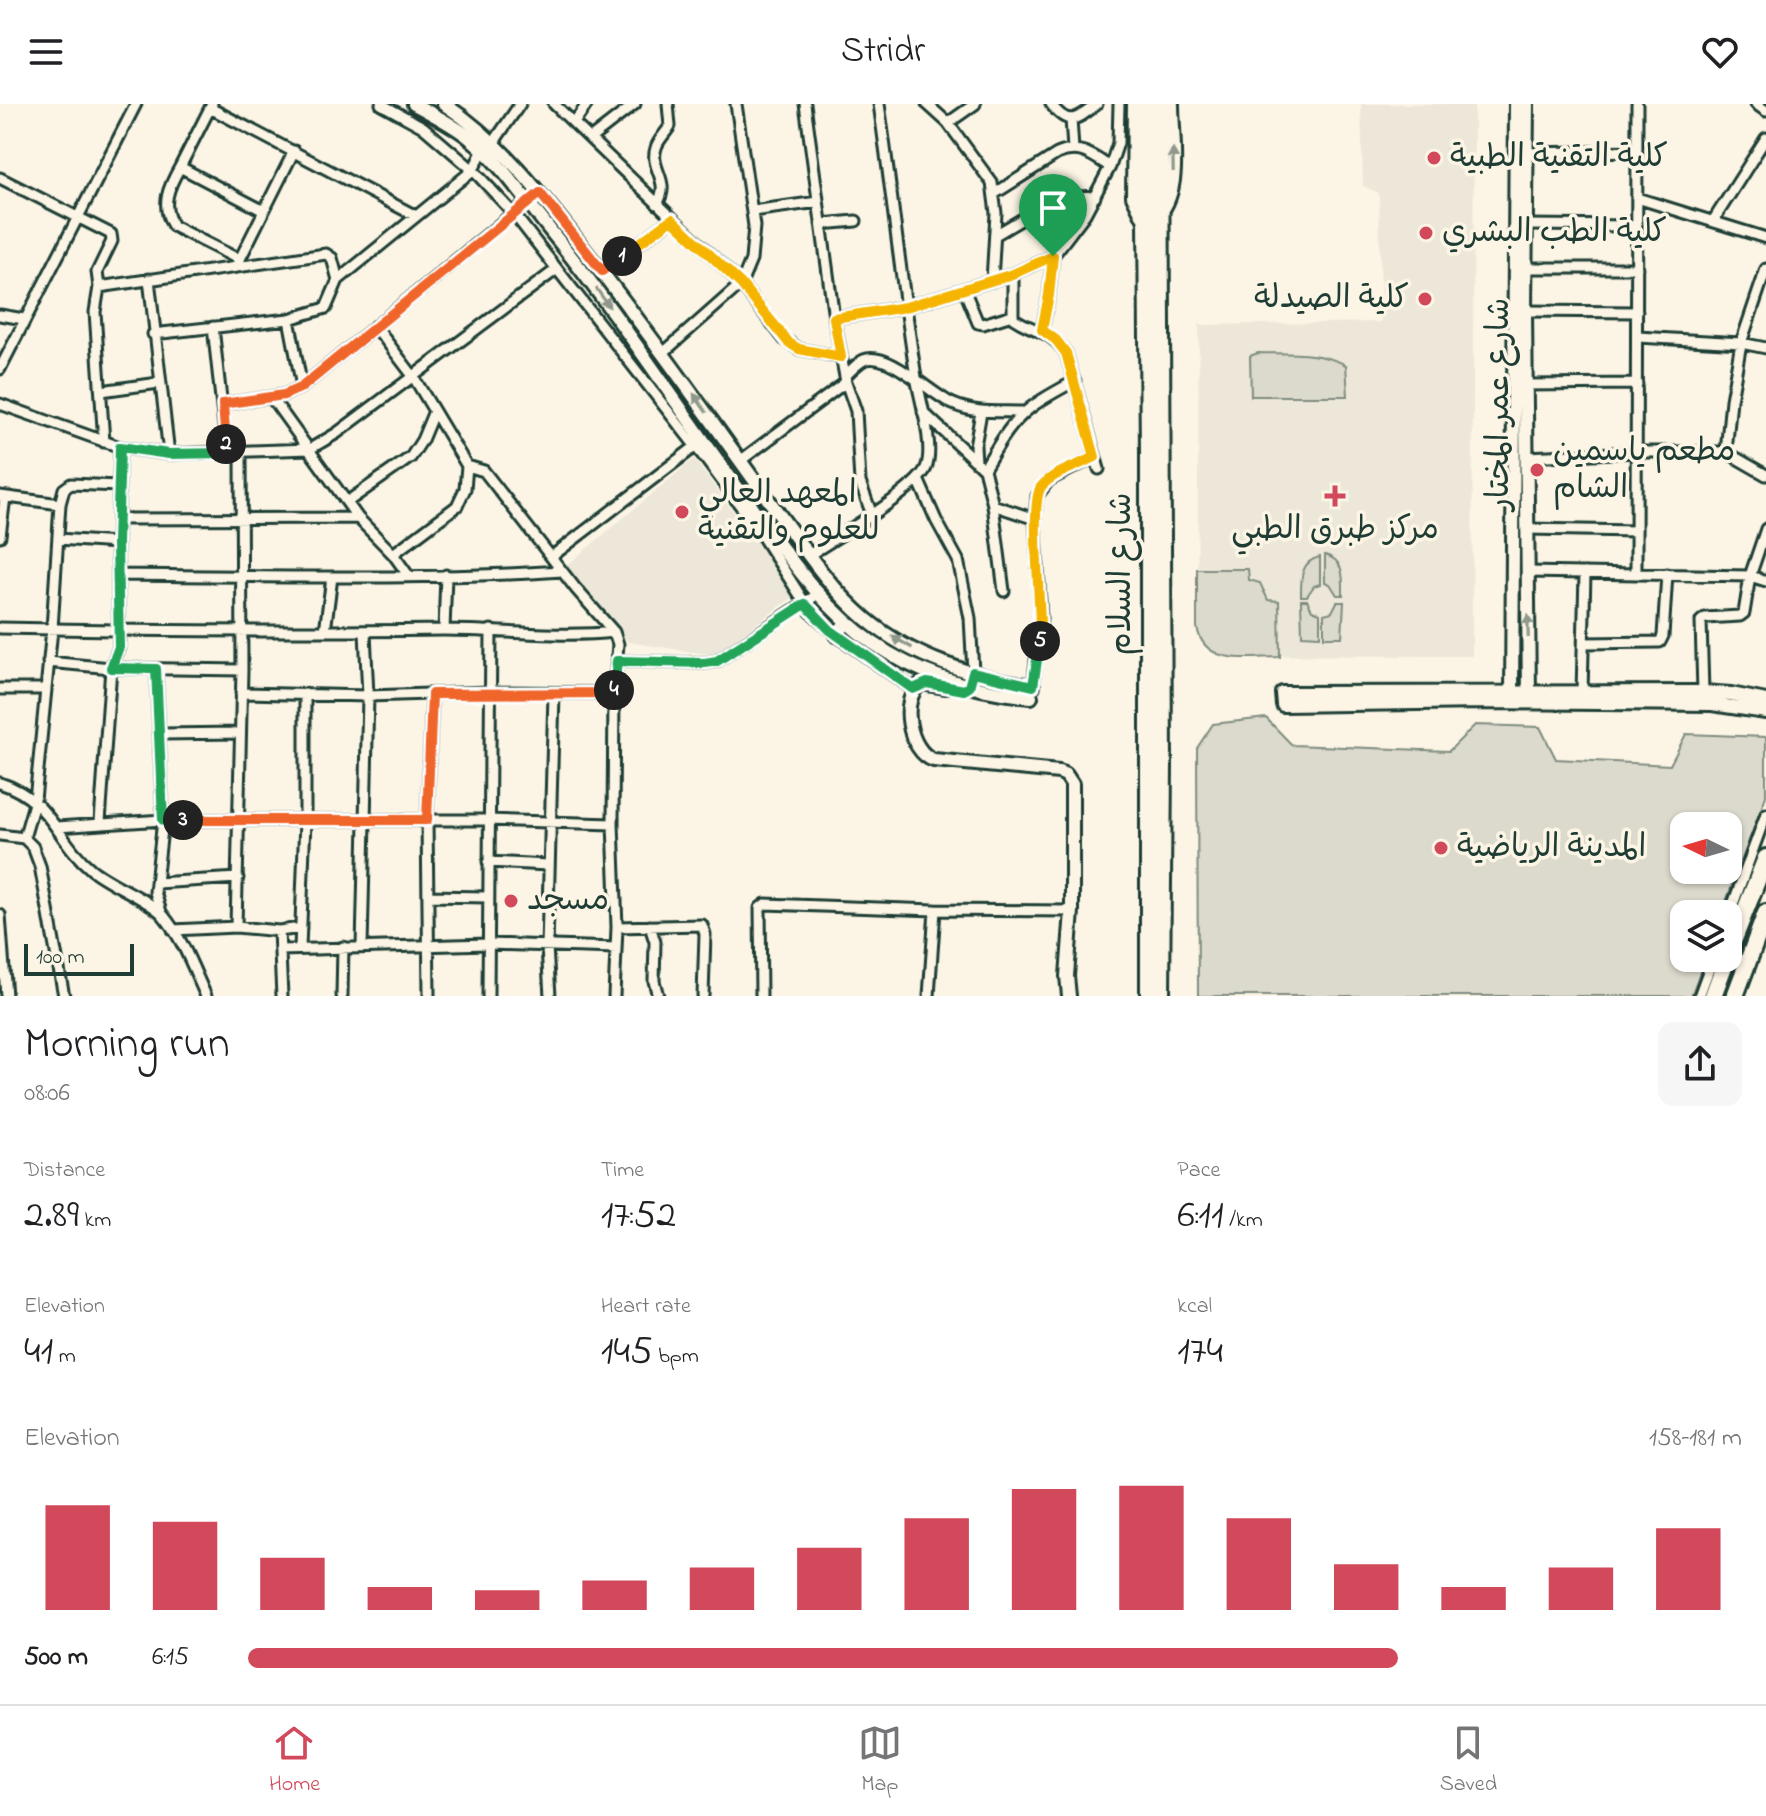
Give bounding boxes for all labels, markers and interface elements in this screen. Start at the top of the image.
text: Stridr [841,26,925,79]
icon: menu [24,30,68,74]
icon: heart [1698,30,1742,74]
place label: كلية التقنية الطبية [1450,135,1668,182]
one-way arrow [1166,147,1179,172]
marker: كلية التقنية الطبية [1425,149,1443,167]
pin [1019,174,1087,256]
icon: arrive [1031,186,1075,230]
place label: كلية الطب البشري [1442,210,1667,257]
marker: كلية الطب البشري [1417,224,1435,242]
pin: 1 [602,236,642,276]
text: 1 [619,240,626,272]
place label: كلية الصيدلة [1254,276,1409,323]
one-way arrow [595,288,610,309]
marker: كلية الصيدلة [1416,290,1434,308]
street label: شارع عمر المختار [1477,298,1524,513]
one-way arrow [693,393,708,414]
pin: 2 [206,424,246,464]
text: 2 [221,428,231,460]
place label: مطعم ياسمين الشام [1553,429,1735,513]
marker: مطعم ياسمين الشام [1528,461,1546,479]
place label: المعهد العالي للعلوم والتقنية [698,471,880,555]
marker: مركز طبرق الطبي [1324,485,1346,507]
street label: شارع السلام [1099,493,1146,655]
marker: المعهد العالي للعلوم والتقنية [673,503,691,521]
place label: مركز طبرق الطبي [1231,507,1439,555]
one-way arrow [1522,613,1534,638]
pin: 5 [1020,621,1060,661]
text: 5 [1034,625,1046,657]
one-way arrow [890,635,913,649]
pin: 4 [594,670,634,710]
text: 4 [609,674,619,706]
pin: 3 [163,800,203,840]
text: 3 [178,804,188,836]
north arrow [1670,812,1742,884]
map controls [1670,812,1742,972]
place label: المدينة الرياضية [1457,825,1646,872]
marker: المدينة الرياضية [1432,839,1450,857]
place label: مسجد [527,878,609,925]
marker: مسجد [502,892,520,910]
button: layers [1670,900,1742,972]
scale bar [24,940,134,976]
text: 100 m [36,942,85,974]
text: Morning run [24,1013,230,1077]
button: share [1658,1022,1742,1106]
text: 08:06 [24,1075,70,1113]
text: Distance [24,1155,105,1187]
text: Time [601,1155,644,1187]
text: Pace [1177,1155,1220,1187]
text: 2.89 [24,1187,79,1246]
text: 17:52 [601,1187,676,1246]
text: 6:11 [1177,1187,1224,1246]
text: km [79,1205,111,1237]
text: /km [1224,1205,1263,1237]
text: Elevation [24,1291,105,1323]
text: Heart rate [601,1291,691,1323]
text: kcal [1177,1291,1212,1323]
text: 41 [24,1323,53,1382]
text: 145 [601,1323,653,1382]
text: 174 [1177,1323,1223,1382]
text: m [53,1341,76,1373]
text: bpm [653,1341,699,1373]
text: Elevation [24,1420,120,1458]
text: 158–181 m [1649,1420,1742,1458]
text: 500 m [24,1639,88,1677]
text: 6:15 [152,1639,189,1677]
tab: Home [269,1721,320,1801]
tab: Map [858,1721,902,1801]
tab: Saved [1440,1721,1497,1801]

